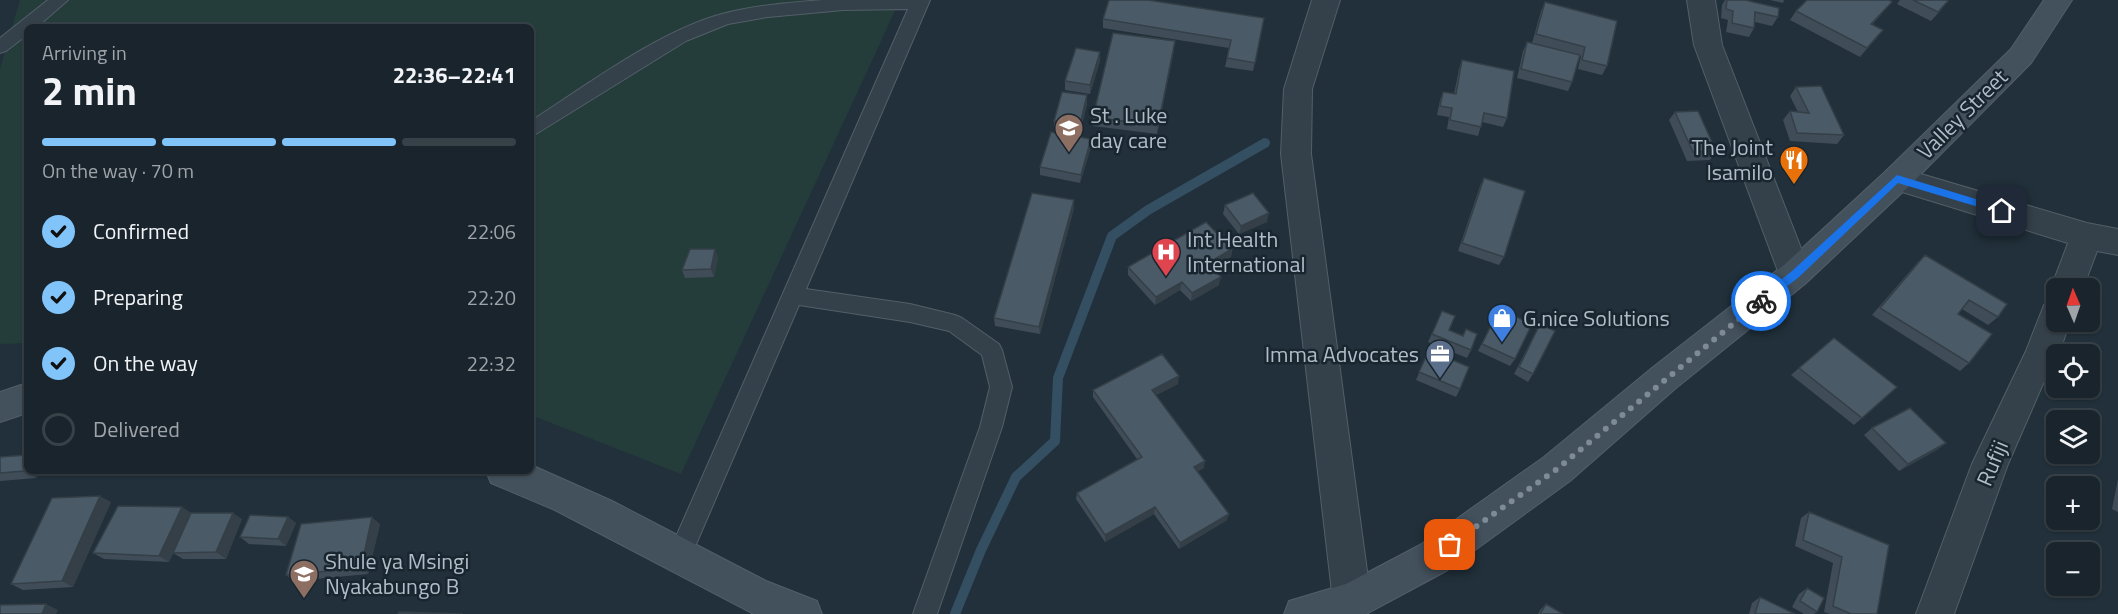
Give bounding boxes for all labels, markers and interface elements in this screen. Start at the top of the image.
text: Arriving in [42,37,127,68]
text: 22:36–22:41 [393,58,516,92]
text: 2 min [42,61,137,120]
street label: Valley Street [1909,61,2015,167]
place label: St . Luke day care [1090,98,1167,157]
school or university icon: St . Luke day care [1053,112,1085,154]
place label: The Joint Isamilo [1692,130,1773,189]
restaurant icon: The Joint Isamilo [1778,144,1810,186]
text: On the way · 70 m [42,155,194,186]
pin [1976,185,2027,236]
icon: home [1985,194,2018,227]
text: Confirmed [93,214,189,248]
icon: check [42,215,75,248]
text: 22:06 [467,216,516,247]
place label: Int Health International [1187,222,1306,281]
hospital icon: Int Health International [1150,236,1182,278]
courier [1731,271,1791,331]
north arrow [2046,278,2100,332]
map controls [2046,278,2100,596]
text: Preparing [93,280,183,314]
icon: check [42,281,75,314]
text: 22:20 [467,282,516,313]
icon: bike [1745,285,1778,318]
place label: G.nice Solutions [1523,301,1670,335]
shop icon: G.nice Solutions [1486,302,1518,344]
place label: Imma Advocates [1265,337,1419,371]
office icon: Imma Advocates [1424,338,1456,380]
button: locate [2046,344,2100,398]
text: On the way [93,346,198,380]
icon: check [42,347,75,380]
text: 22:32 [467,348,516,379]
button: layers [2046,410,2100,464]
text: Delivered [93,412,180,446]
street label: Rufiji [1967,435,2017,491]
button: + [2046,476,2100,530]
pin [1424,519,1475,570]
icon: bag [1433,528,1466,561]
button: − [2046,542,2100,596]
place label: Shule ya Msingi Nyakabungo B [325,544,469,603]
school or university icon: Shule ya Msingi Nyakabungo B [288,558,320,600]

